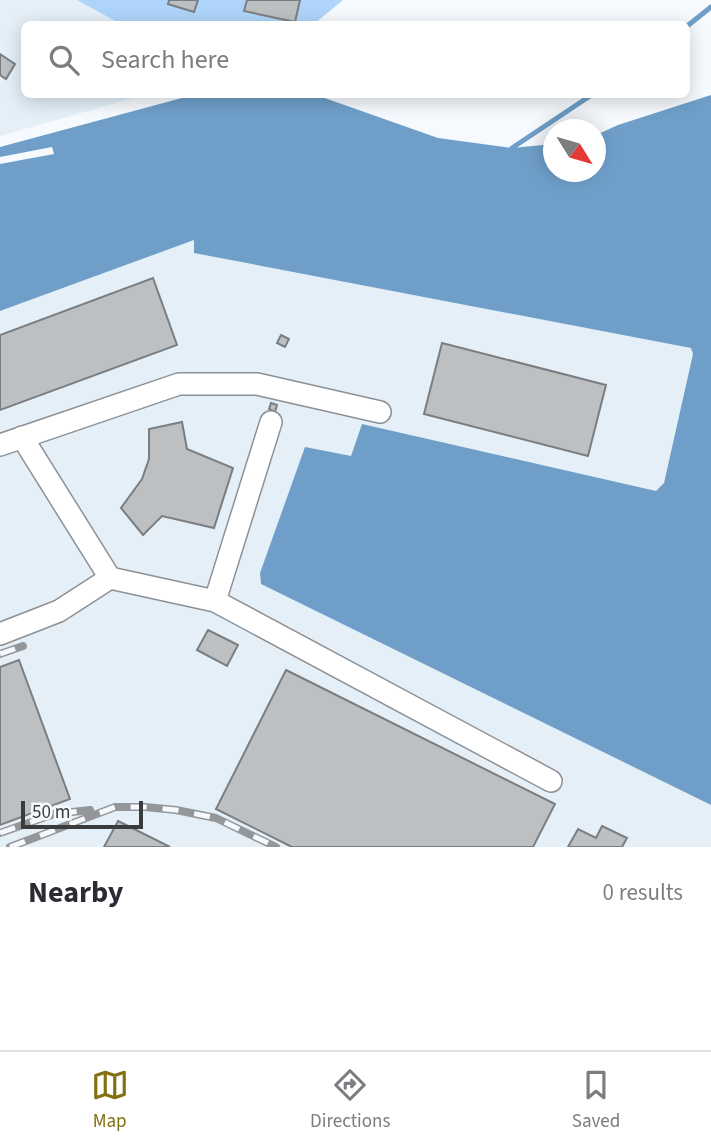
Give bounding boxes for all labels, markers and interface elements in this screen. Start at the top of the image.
search box [21,21,690,98]
icon: search [45,41,83,79]
text: Search here [101,41,229,78]
north arrow [543,119,606,182]
scale bar [21,798,144,830]
text: 50 m [32,799,70,826]
text: Nearby [28,871,123,914]
text: 0 results [603,876,683,909]
tab: Map [91,1066,129,1135]
tab: Directions [310,1066,390,1135]
tab: Saved [572,1066,620,1135]

